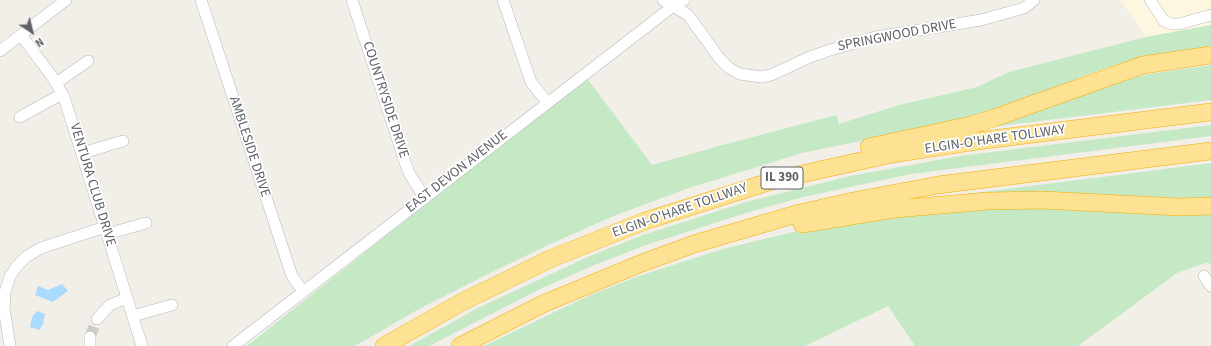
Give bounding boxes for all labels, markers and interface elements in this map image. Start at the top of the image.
north arrow [12,12,52,52]
street label: SPRINGWOOD DRIVE [836,16,958,56]
text: N [32,34,46,50]
street label: COUNTRYSIDE DRIVE [358,40,412,160]
street label: AMBLESIDE DRIVE [225,94,273,200]
street label: VENTURA CLUB DRIVE [65,121,119,249]
street label: ELGIN-O'HARE TOLLWAY [924,122,1066,158]
street label: EAST DEVON AVENUE [403,127,511,217]
road number: IL 390 [761,167,803,189]
street label: ELGIN-O'HARE TOLLWAY [610,180,750,242]

